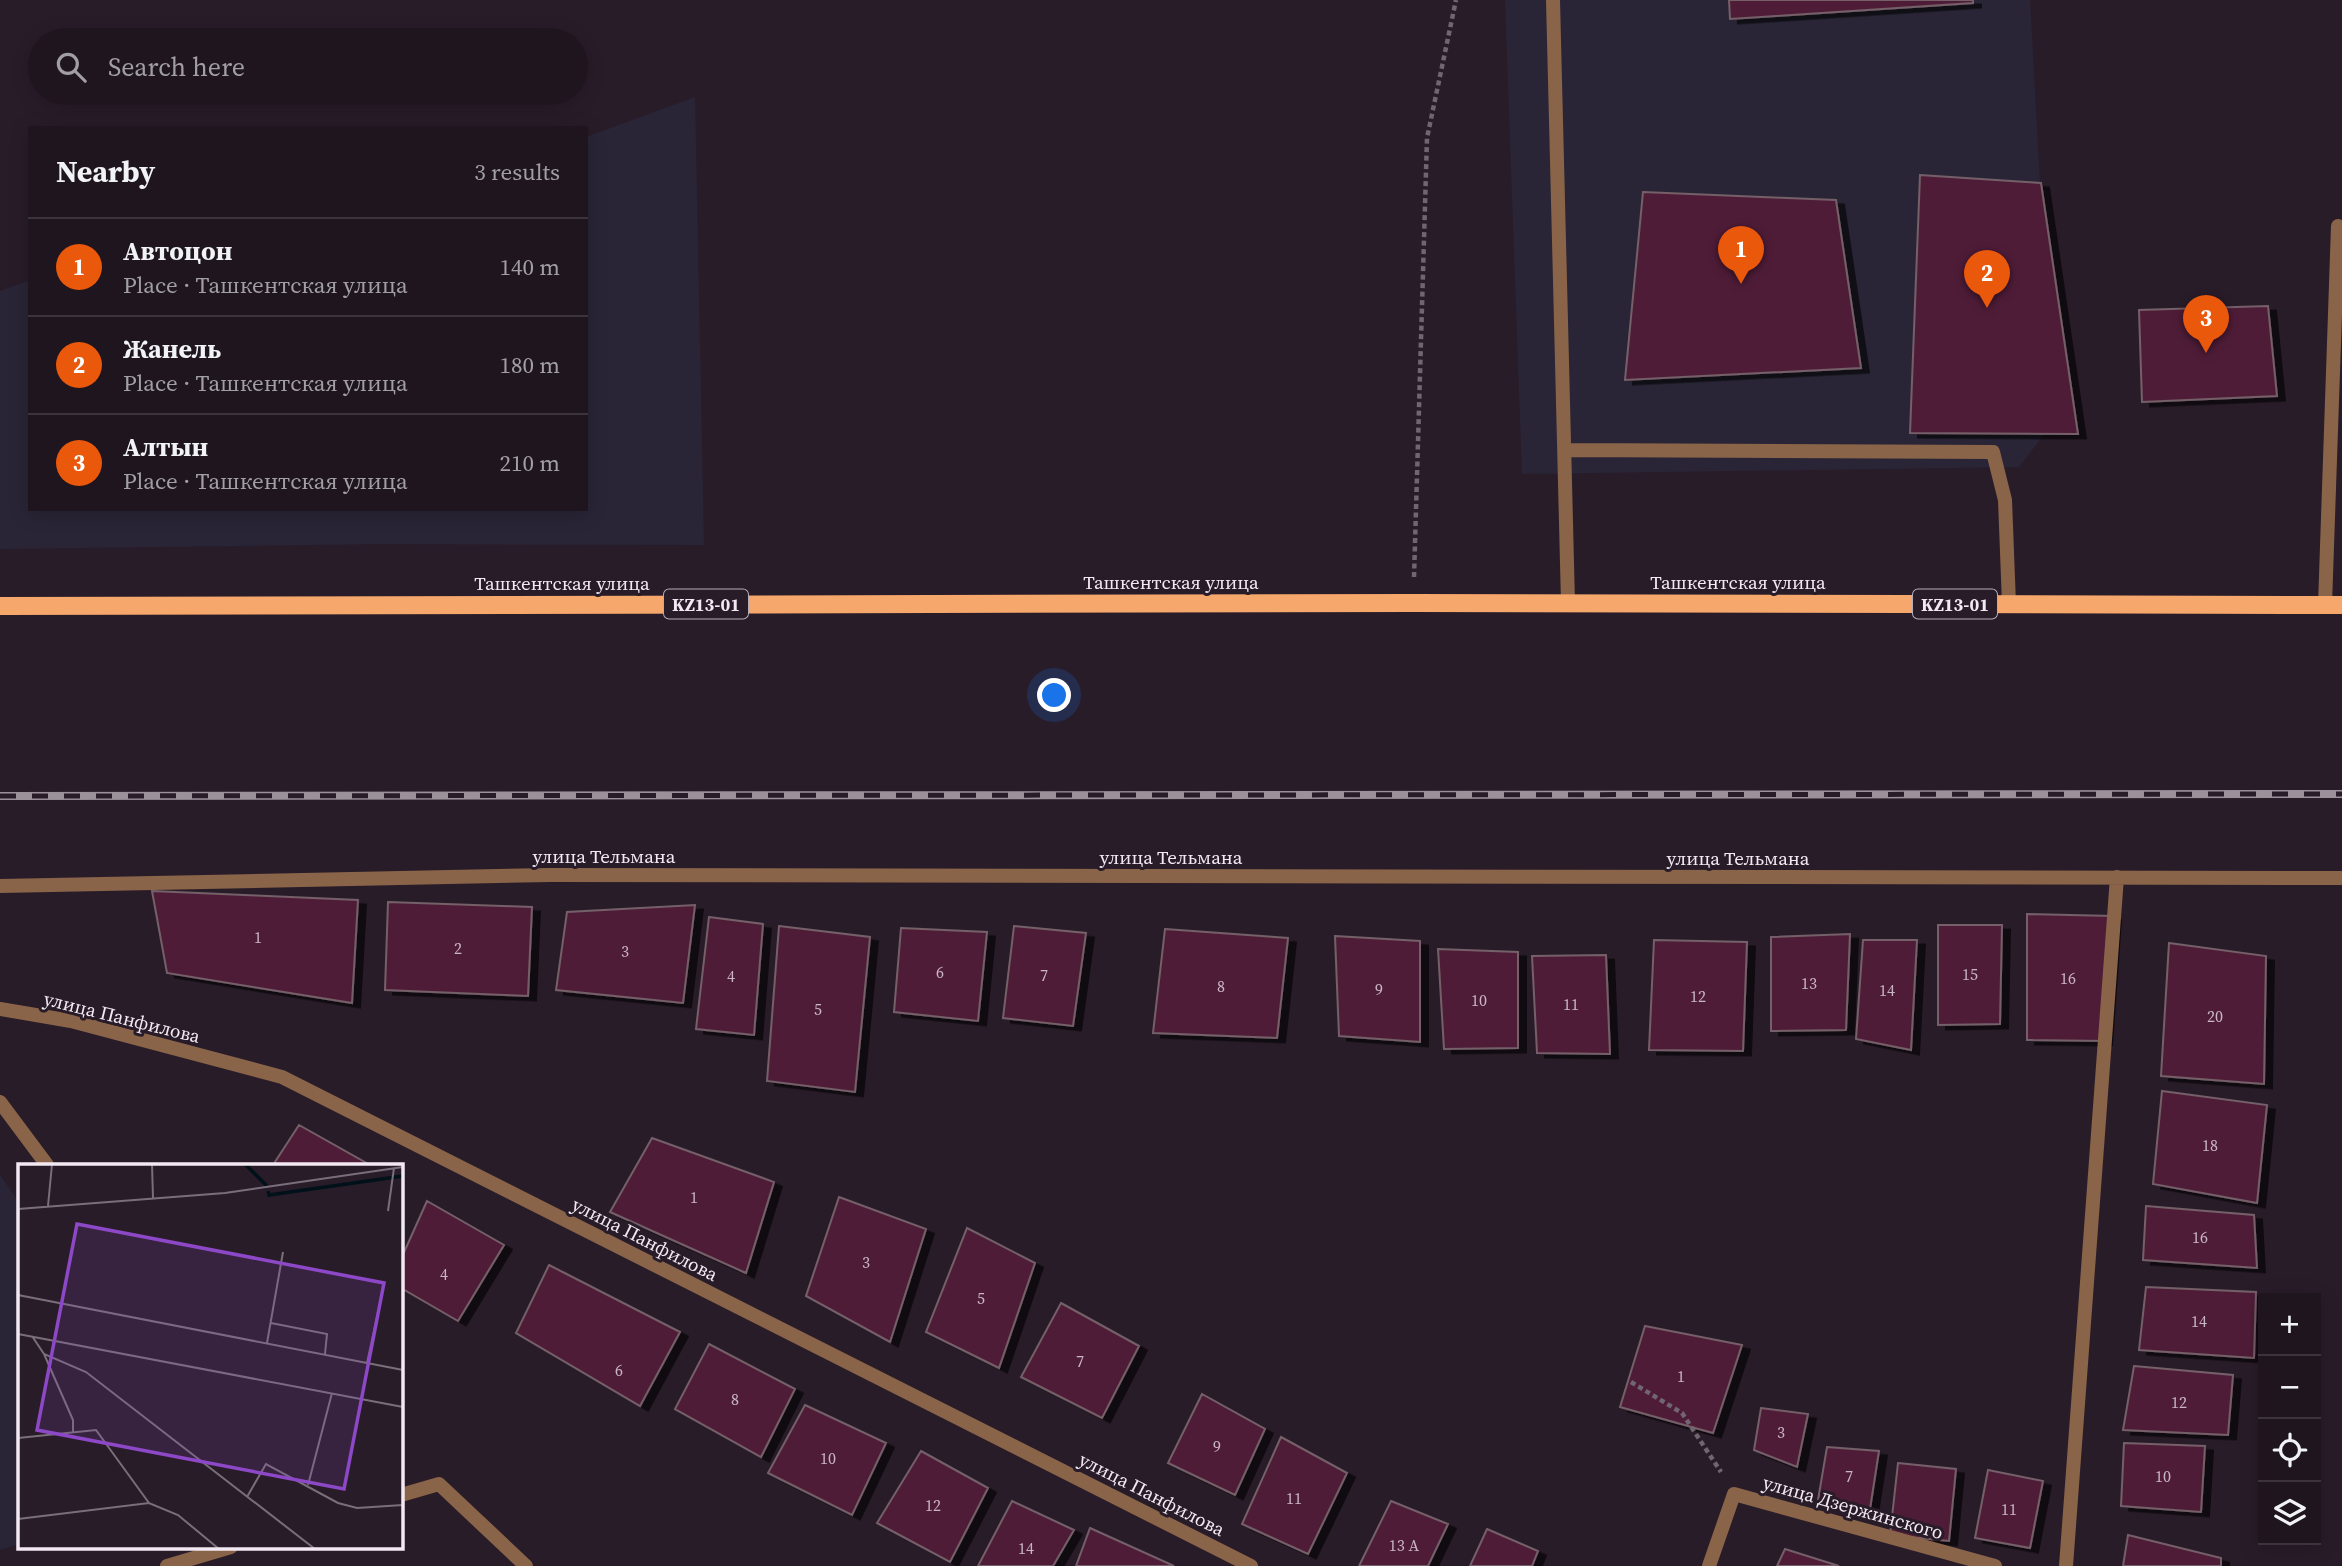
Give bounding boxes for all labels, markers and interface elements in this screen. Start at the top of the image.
search box [28,28,588,105]
icon: search [52,48,90,86]
text: Search here [108,49,245,85]
text: Nearby [56,151,155,192]
text: 3 results [474,156,560,188]
pin: 1 [1718,226,1764,284]
text: Автоцон [123,233,232,269]
pin: 2 [1964,250,2010,308]
text: 1 [73,251,85,283]
text: 140 m [499,251,560,283]
text: Place · Ташкентская улица [123,269,408,301]
pin: 3 [2183,295,2229,353]
text: Жанель [123,331,221,367]
text: 2 [73,349,85,381]
text: 180 m [499,349,560,381]
text: Place · Ташкентская улица [123,367,408,399]
text: Алтын [123,429,208,465]
text: 3 [73,447,85,479]
text: 210 m [499,447,560,479]
text: Place · Ташкентская улица [123,465,408,497]
street label: Ташкентская улица [1083,569,1259,595]
street label: Ташкентская улица [1650,569,1826,595]
street label: Ташкентская улица [474,570,650,596]
road number: KZ13-01 [664,590,748,618]
road number: KZ13-01 [1913,590,1997,618]
your location [1037,678,1071,712]
street label: улица Тельмана [533,843,676,869]
street label: улица Тельмана [1100,844,1243,870]
street label: улица Тельмана [1667,845,1810,871]
house number: 1 [254,926,262,948]
house number: 2 [454,937,462,959]
house number: 3 [621,940,629,962]
house number: 6 [936,961,944,983]
house number: 15 [1962,963,1978,985]
house number: 7 [1040,964,1048,986]
house number: 4 [727,965,735,987]
house number: 16 [2060,967,2076,989]
house number: 13 [1801,972,1817,994]
house number: 8 [1217,975,1225,997]
house number: 9 [1375,978,1383,1000]
house number: 14 [1879,979,1895,1001]
street label: улица Панфилова [41,985,203,1049]
house number: 12 [1690,985,1706,1007]
house number: 10 [1471,989,1487,1011]
house number: 11 [1563,993,1579,1015]
house number: 5 [814,998,822,1020]
house number: 20 [2207,1005,2223,1027]
house number: 18 [2202,1134,2218,1156]
inset map [18,1164,402,1548]
house number: 1 [690,1186,698,1208]
street label: улица Панфилова [568,1191,723,1287]
house number: 16 [2192,1226,2208,1248]
house number: 3 [862,1251,870,1273]
house number: 4 [440,1263,448,1285]
house number: 5 [977,1287,985,1309]
map controls [2258,1293,2321,1545]
button: + [2258,1293,2321,1356]
house number: 14 [2191,1310,2207,1332]
house number: 7 [1076,1350,1084,1372]
button: − [2258,1356,2321,1419]
house number: 6 [615,1359,623,1381]
house number: 1 [1677,1365,1685,1387]
house number: 8 [731,1388,739,1410]
house number: 12 [2171,1391,2187,1413]
button: locate [2258,1419,2321,1482]
house number: 3 [1777,1421,1785,1443]
house number: 9 [1213,1435,1221,1457]
street label: улица Панфилова [1075,1446,1230,1542]
house number: 10 [820,1447,836,1469]
house number: 7 [1845,1465,1853,1487]
house number: 10 [2155,1465,2171,1487]
street label: улица Дзержинского [1760,1469,1946,1545]
button: layers [2258,1482,2321,1545]
house number: 11 [1286,1487,1302,1509]
house number: 12 [925,1494,941,1516]
house number: 11 [2001,1498,2017,1520]
house number: 13 А [1389,1534,1420,1556]
house number: 14 [1018,1537,1034,1559]

